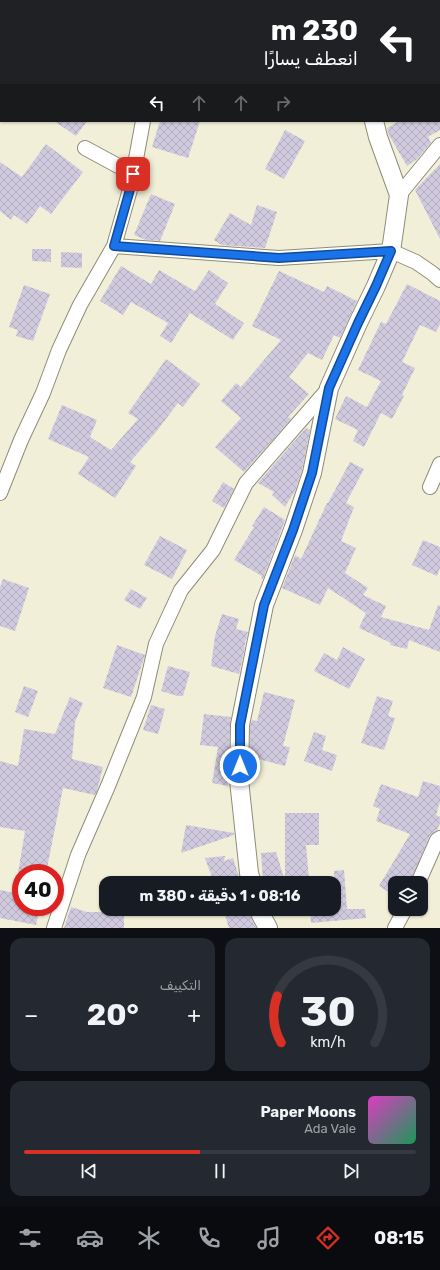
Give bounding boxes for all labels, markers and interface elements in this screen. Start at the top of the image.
text: 230 m [271,14,358,47]
icon: left [372,16,424,68]
text: انعطف يسارًا [264,48,358,70]
icon: left [146,92,168,114]
icon: ahead [188,92,210,114]
icon: ahead [230,92,252,114]
icon: right [272,92,294,114]
pin [116,157,150,191]
icon: arrive [122,163,144,185]
position arrow [219,745,261,787]
speed limit sign: 40 [12,864,64,916]
map controls [388,876,428,916]
button: layers [388,876,428,916]
text: 08:16 · 1 دقيقة · 380 m [139,887,301,905]
text: التكييف [160,978,201,993]
text: 30 [300,986,355,1035]
text: 20° [87,997,139,1033]
text: − [24,1002,38,1029]
text: + [187,1002,201,1029]
text: km/h [310,1033,345,1050]
text: Paper Moons [260,1103,356,1121]
text: Ada Vale [304,1121,356,1136]
icon: previous [78,1160,100,1182]
icon: pause [209,1160,231,1182]
icon: next [340,1160,362,1182]
icon: filters [16,1224,44,1252]
icon: car [76,1224,104,1252]
icon: climate [135,1224,163,1252]
icon: phone [195,1224,223,1252]
icon: music [255,1224,283,1252]
icon: directions [314,1224,342,1252]
text: 08:15 [374,1227,424,1249]

